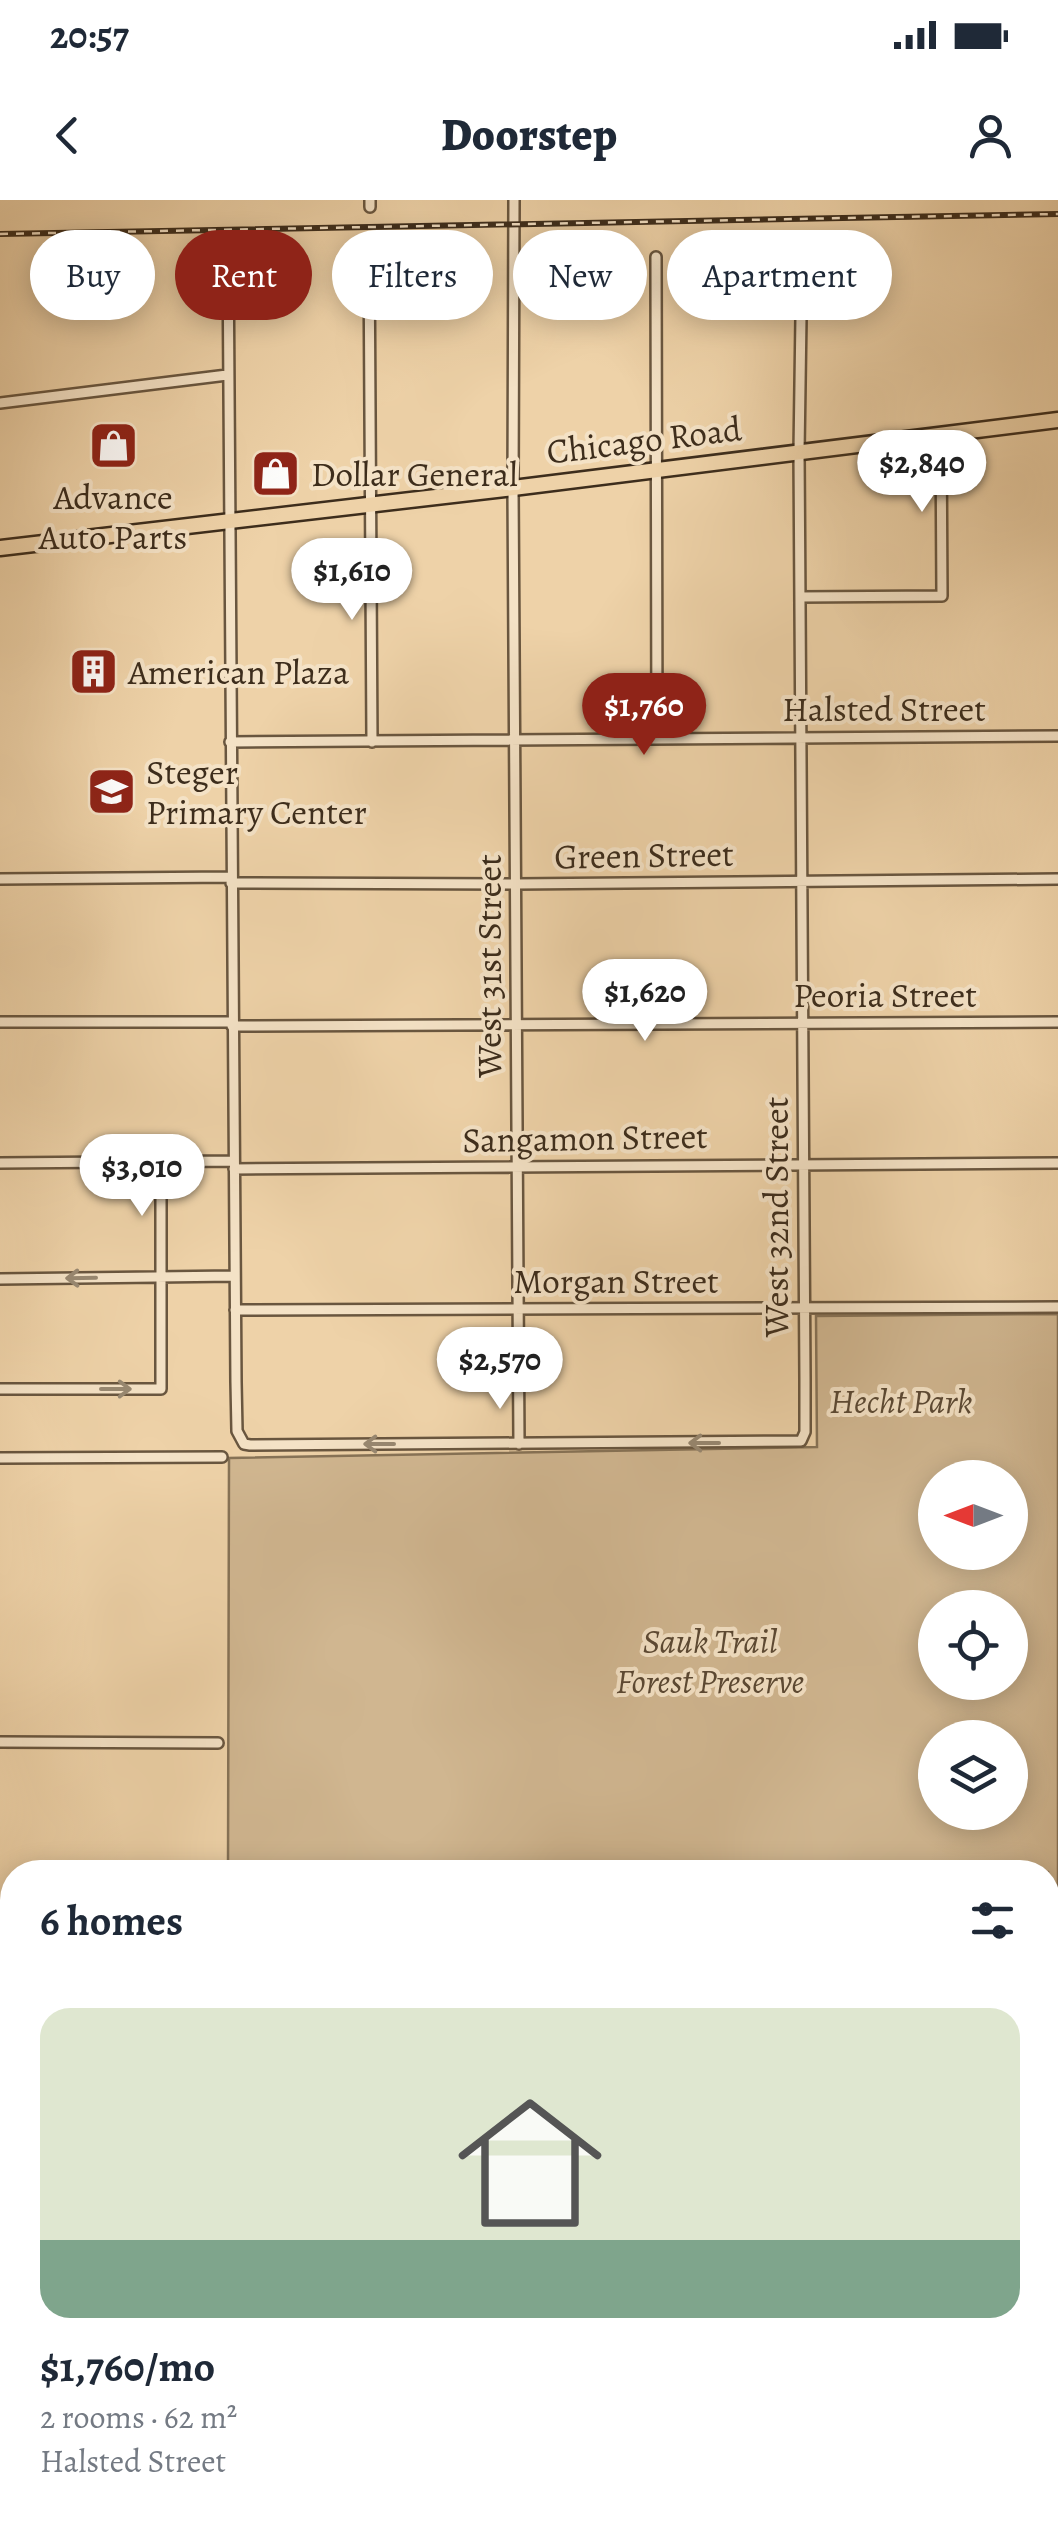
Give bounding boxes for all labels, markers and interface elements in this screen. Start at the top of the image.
text: 20:57 [50,9,129,61]
text: Doorstep [441,104,617,166]
icon: back [40,108,95,163]
icon: person [963,108,1018,163]
chip: Buy [30,230,155,320]
chip: Rent [175,230,312,320]
chip: Filters [332,230,493,320]
chip: New [513,230,647,320]
chip: Apartment [667,230,892,320]
street label: Chicago Road [544,404,744,476]
shop icon: Advance Auto Parts [87,419,139,471]
pin: $2,840 [841,430,1003,515]
text: $2,840 [879,440,965,484]
shop icon: Dollar General [250,448,302,500]
place label: Dollar General [311,450,518,498]
place label: Advance Auto Parts [38,473,187,561]
pin: $1,610 [271,538,433,623]
text: $1,610 [313,548,391,592]
building icon: American Plaza [67,646,119,698]
place label: American Plaza [127,648,350,696]
pin: $1,760 [563,673,725,758]
text: $1,760 [604,683,684,727]
street label: Halsted Street [782,685,986,733]
place label: Steger Primary Center [146,748,367,836]
school or university icon: Steger Primary Center [85,766,137,818]
street label: Green Street [554,829,734,881]
street label: West 31st Street [465,854,513,1079]
pin: $1,620 [564,959,726,1044]
text: $1,620 [604,969,686,1013]
street label: Peoria Street [793,971,977,1019]
street label: West 32nd Street [752,1097,800,1338]
street label: Sangamon Street [462,1112,708,1164]
pin: $3,010 [61,1134,223,1219]
text: $3,010 [102,1144,182,1188]
street label: Morgan Street [513,1257,719,1305]
one-way arrow [65,1268,98,1288]
pin: $2,570 [419,1327,581,1412]
text: $2,570 [459,1337,541,1381]
park label: Hecht Park [830,1377,972,1425]
one-way arrow [98,1380,131,1398]
one-way arrow [363,1434,396,1454]
one-way arrow [688,1434,720,1452]
north arrow [918,1460,1028,1570]
map controls [918,1460,1028,1830]
button: locate [918,1590,1028,1700]
park label: Sauk Trail Forest Preserve [616,1617,804,1705]
button: layers [918,1720,1028,1830]
text: 6 homes [40,1892,183,1949]
icon: filters [965,1893,1020,1948]
icon: home [440,2073,620,2253]
text: $1,760/mo [40,2338,215,2395]
text: 2 rooms · 62 m² [40,2395,237,2439]
text: Halsted Street [40,2439,226,2483]

